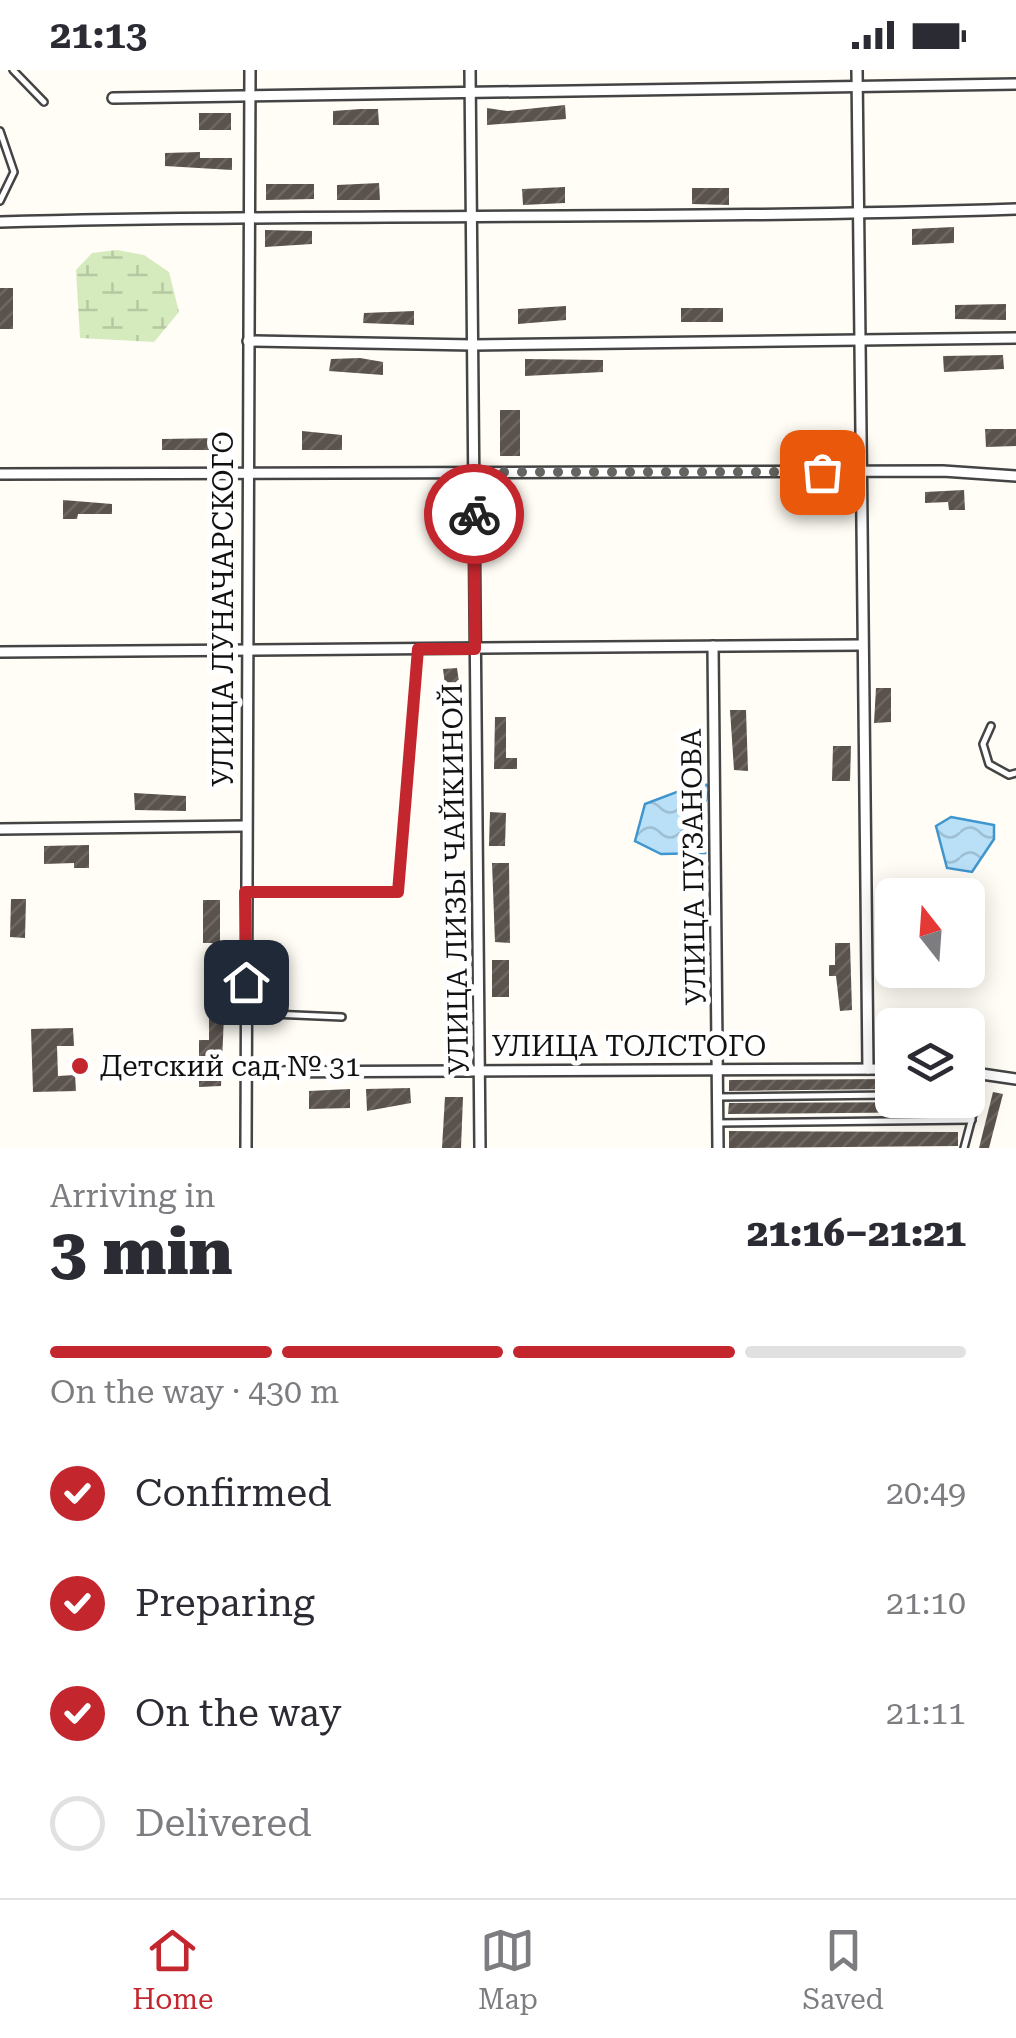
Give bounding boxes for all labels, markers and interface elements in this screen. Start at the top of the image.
text: 21:13 [50,13,147,57]
pin [780,430,865,515]
street label: УЛИЦА ЛУНАЧАРСКОГО [207,431,240,787]
icon: bag [795,445,850,500]
courier [424,464,524,564]
icon: bike [447,487,502,542]
street label: УЛИЦА ЛИЗЫ ЧАЙКИНОЙ [436,683,475,1075]
street label: УЛИЦА ПУЗАНОВА [675,728,712,1006]
north arrow [875,878,985,988]
map controls [875,878,985,1118]
pin [204,940,289,1025]
icon: home [219,955,274,1010]
button: layers [875,1008,985,1118]
street label: УЛИЦА ТОЛСТОГО [492,1030,766,1063]
place label: Детский сад № 31 [100,1050,361,1083]
marker: Детский сад № 31 [69,1055,91,1077]
text: Arriving in [50,1177,215,1215]
text: 21:16–21:21 [747,1211,966,1255]
text: 3 min [50,1214,233,1290]
text: On the way · 430 m [50,1373,339,1411]
icon: check [50,1466,105,1521]
text: Confirmed [135,1471,332,1515]
text: 20:49 [886,1474,966,1512]
icon: check [50,1576,105,1631]
text: Preparing [135,1581,315,1625]
text: 21:10 [886,1584,966,1622]
icon: check [50,1686,105,1741]
text: On the way [135,1691,341,1735]
text: 21:11 [886,1694,966,1732]
text: Delivered [135,1801,312,1845]
tab: Home [132,1923,213,2016]
tab: Map [478,1923,538,2016]
tab: Saved [803,1923,884,2016]

